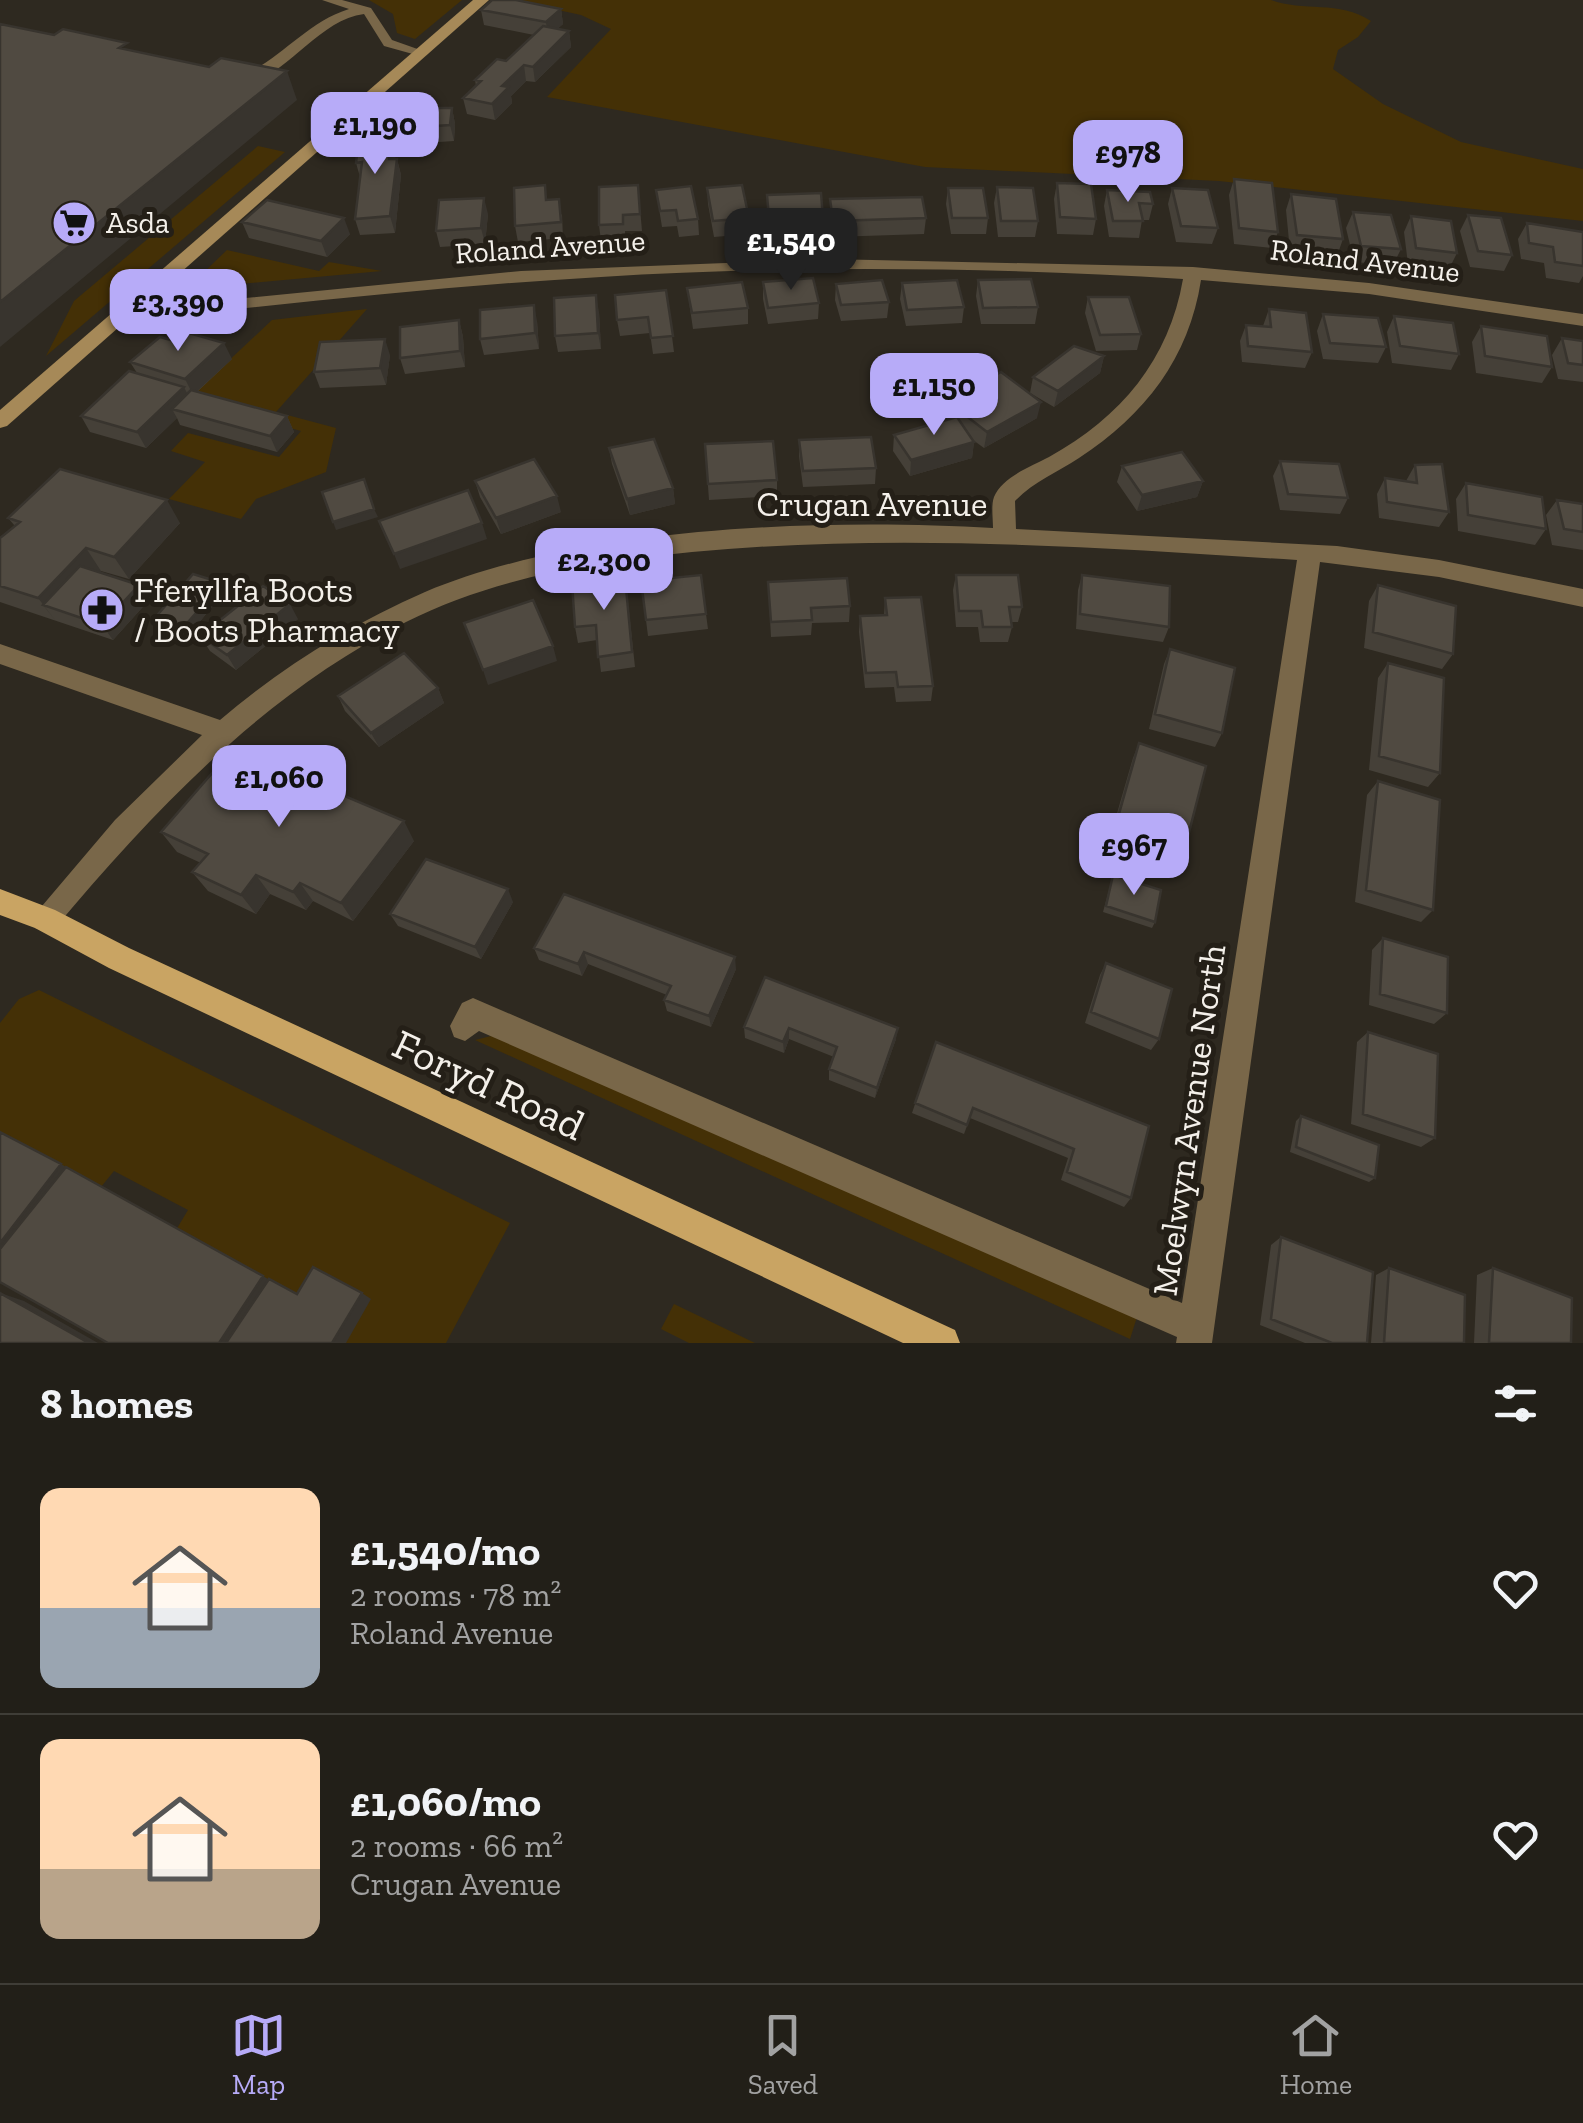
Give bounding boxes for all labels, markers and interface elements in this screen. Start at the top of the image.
pin: £1,190 [294,92,456,177]
text: £1,190 [333,105,417,143]
pin: £978 [1069,120,1187,205]
text: £978 [1095,133,1161,171]
supermarket icon: Asda [51,200,97,246]
place label: Asda [106,205,170,241]
pin: £1,540 [710,208,872,293]
text: £1,540 [746,221,836,259]
street label: Roland Avenue [454,222,646,272]
street label: Roland Avenue [1268,232,1462,290]
pin: £3,390 [97,269,259,354]
text: £3,390 [132,282,224,320]
pin: £1,150 [853,353,1015,438]
text: £1,150 [892,366,976,404]
street label: Crugan Avenue [757,483,987,525]
pin: £2,300 [523,528,685,613]
text: £2,300 [557,541,651,579]
place label: Fferyllfa Boots / Boots Pharmacy [134,569,400,651]
pharmacy icon: Fferyllfa Boots / Boots Pharmacy [79,587,125,633]
pin: £1,060 [198,745,360,830]
text: £1,060 [234,758,324,796]
pin: £967 [1075,813,1193,898]
text: £967 [1101,826,1167,864]
street label: Moelwyn Avenue North [1144,941,1234,1298]
street label: Foryd Road [385,1018,593,1151]
icon: filters [1488,1376,1543,1431]
text: 8 homes [40,1378,193,1429]
text: £1,540/mo [350,1525,540,1576]
icon: home [120,1528,240,1648]
icon: heart [1488,1561,1543,1616]
text: 2 rooms · 78 m² [350,1576,561,1614]
text: Roland Avenue [350,1614,553,1652]
text: £1,060/mo [350,1776,541,1827]
icon: home [120,1779,240,1899]
icon: heart [1488,1812,1543,1867]
text: 2 rooms · 66 m² [350,1827,563,1865]
text: Crugan Avenue [350,1865,561,1903]
tab: Map [231,2008,286,2101]
tab: Saved [748,2008,818,2101]
tab: Home [1280,2008,1352,2101]

